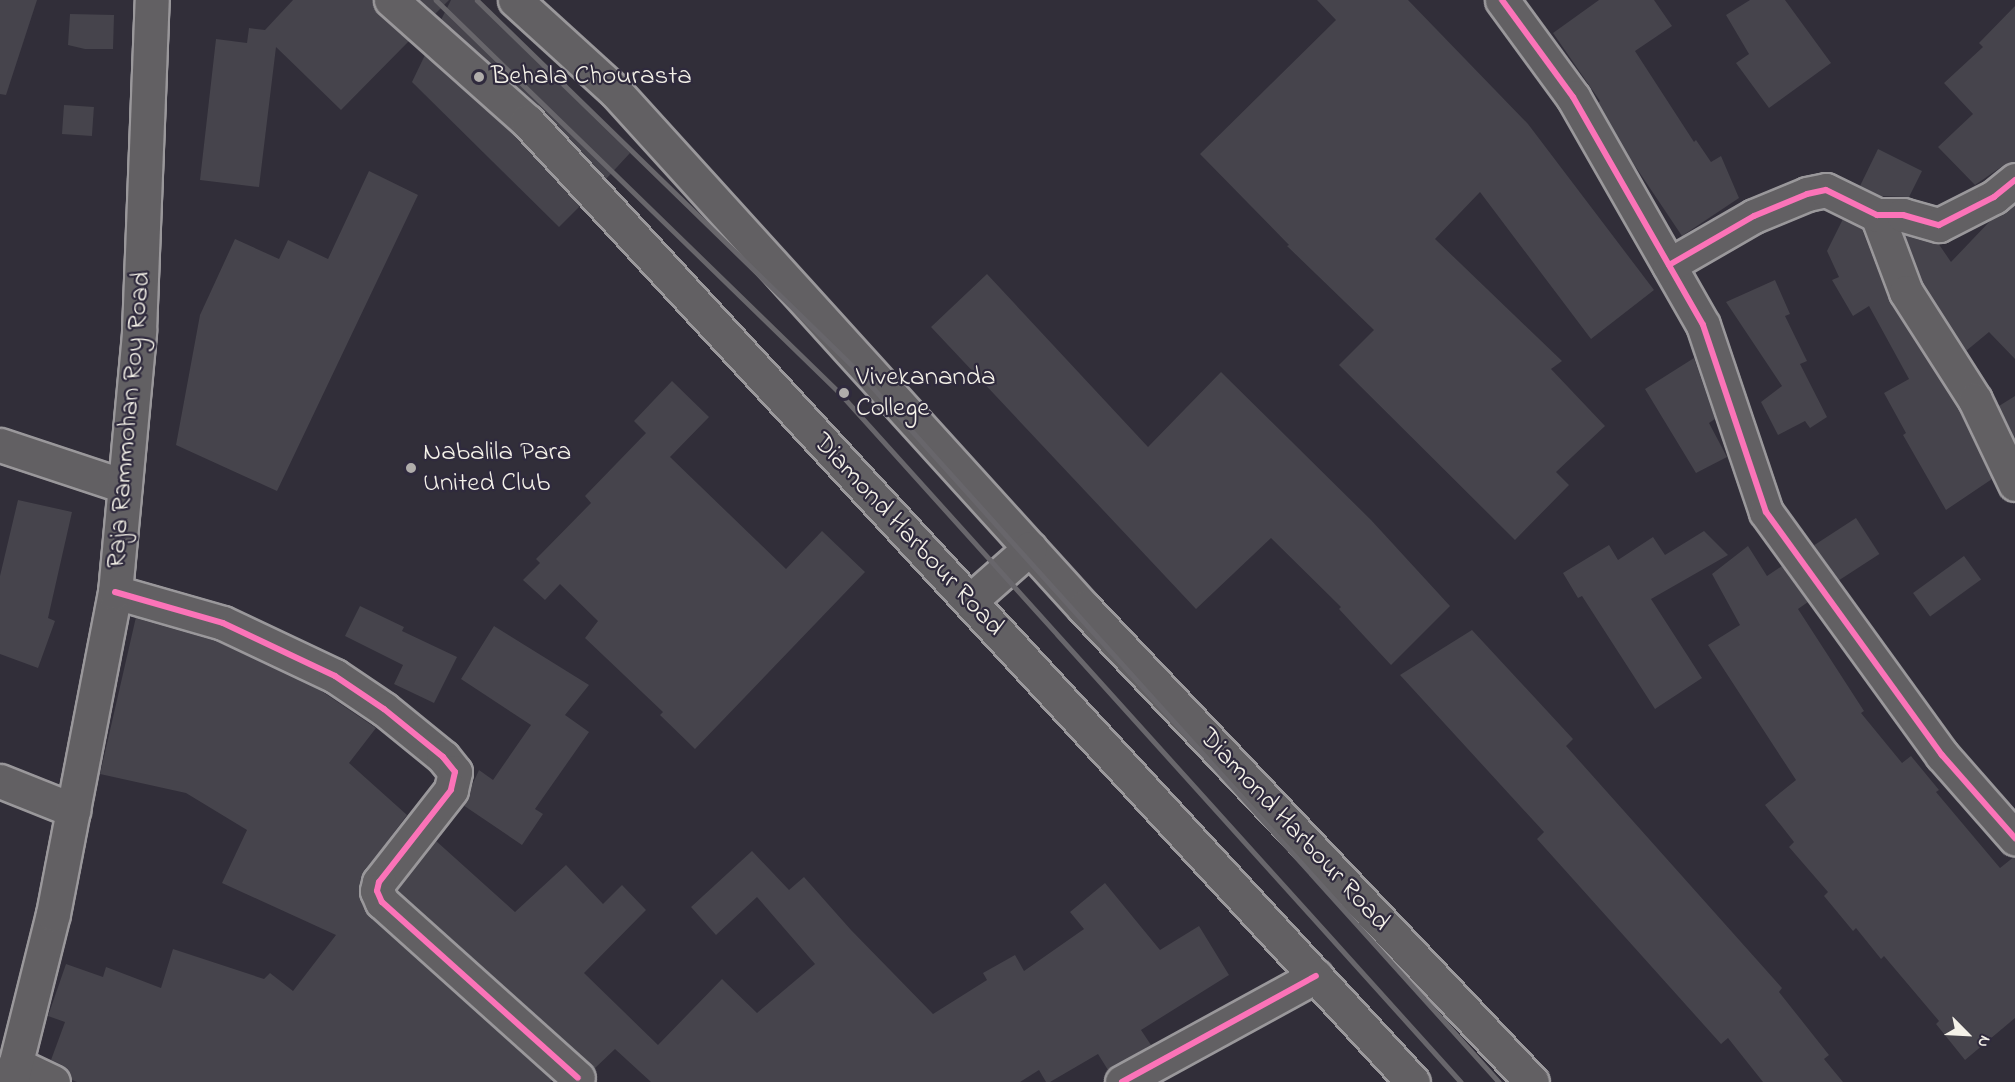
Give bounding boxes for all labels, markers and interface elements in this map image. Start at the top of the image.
place label: Behala Chourasta [491,61,692,93]
marker: Behala Chourasta [472,70,486,84]
street label: Raja Rammohan Roy Road [100,270,158,570]
place label: Vivekananda College [856,361,996,424]
marker: Vivekananda College [837,386,851,400]
street label: Diamond Harbour Road [806,427,1010,643]
place label: Nabalila Para United Club [423,436,571,499]
marker: Nabalila Para United Club [404,461,418,475]
street label: Diamond Harbour Road [1192,722,1396,938]
north arrow [1937,1004,1997,1064]
text: N [1970,1032,1997,1051]

